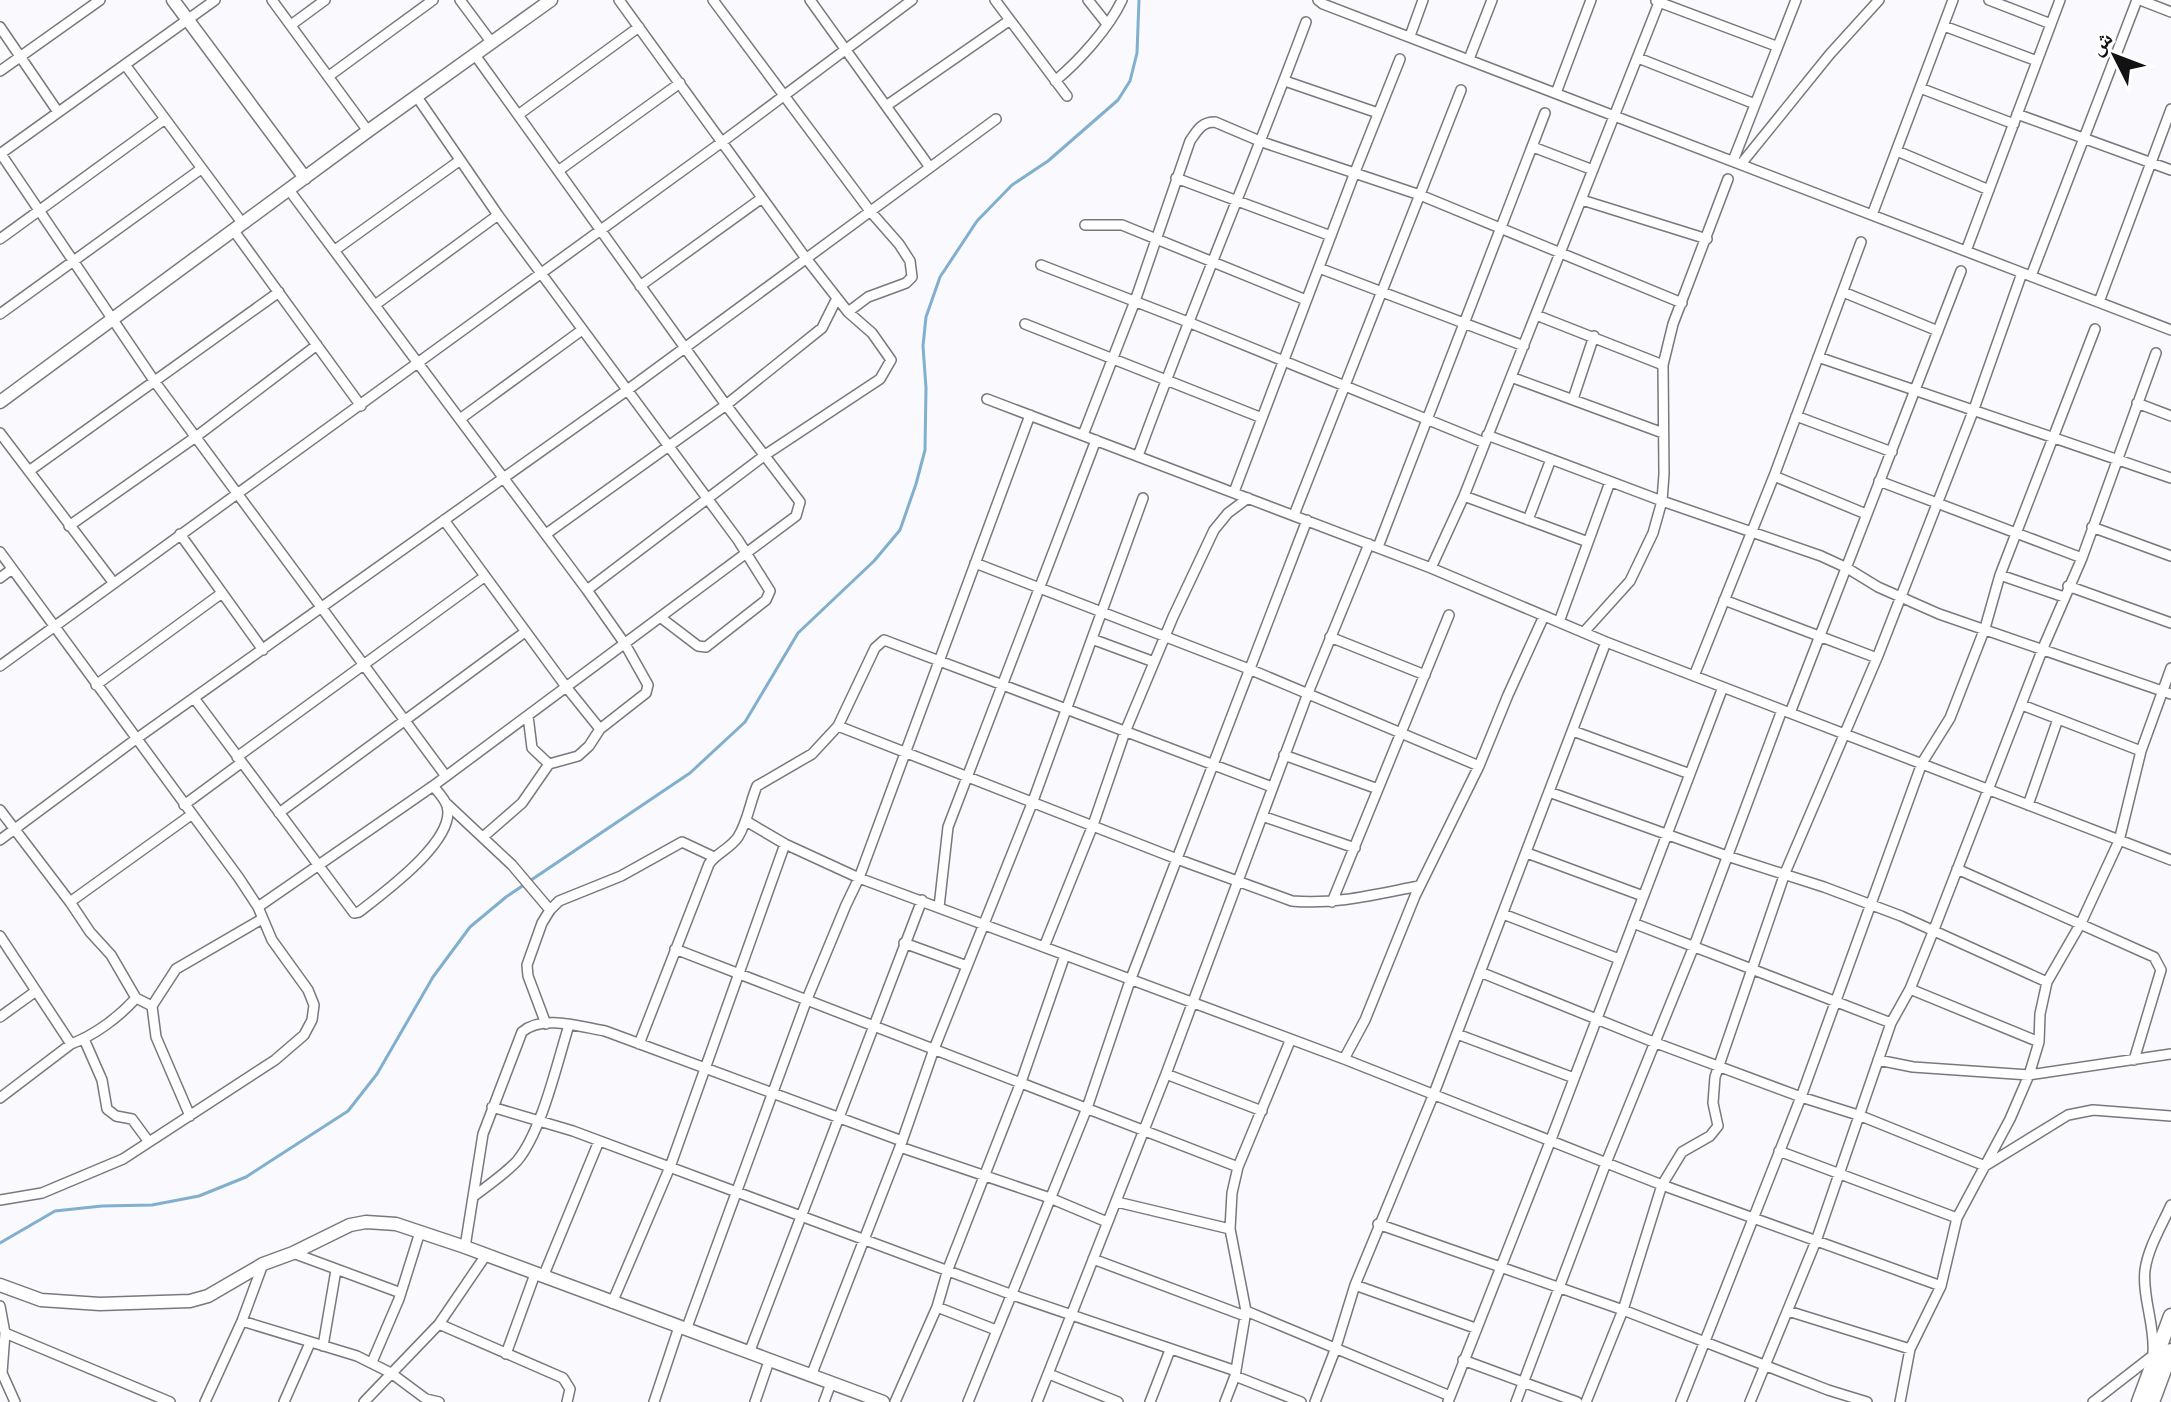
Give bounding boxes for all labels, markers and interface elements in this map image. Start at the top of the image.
north arrow [2075,16,2155,96]
text: ش [2082,25,2118,61]

